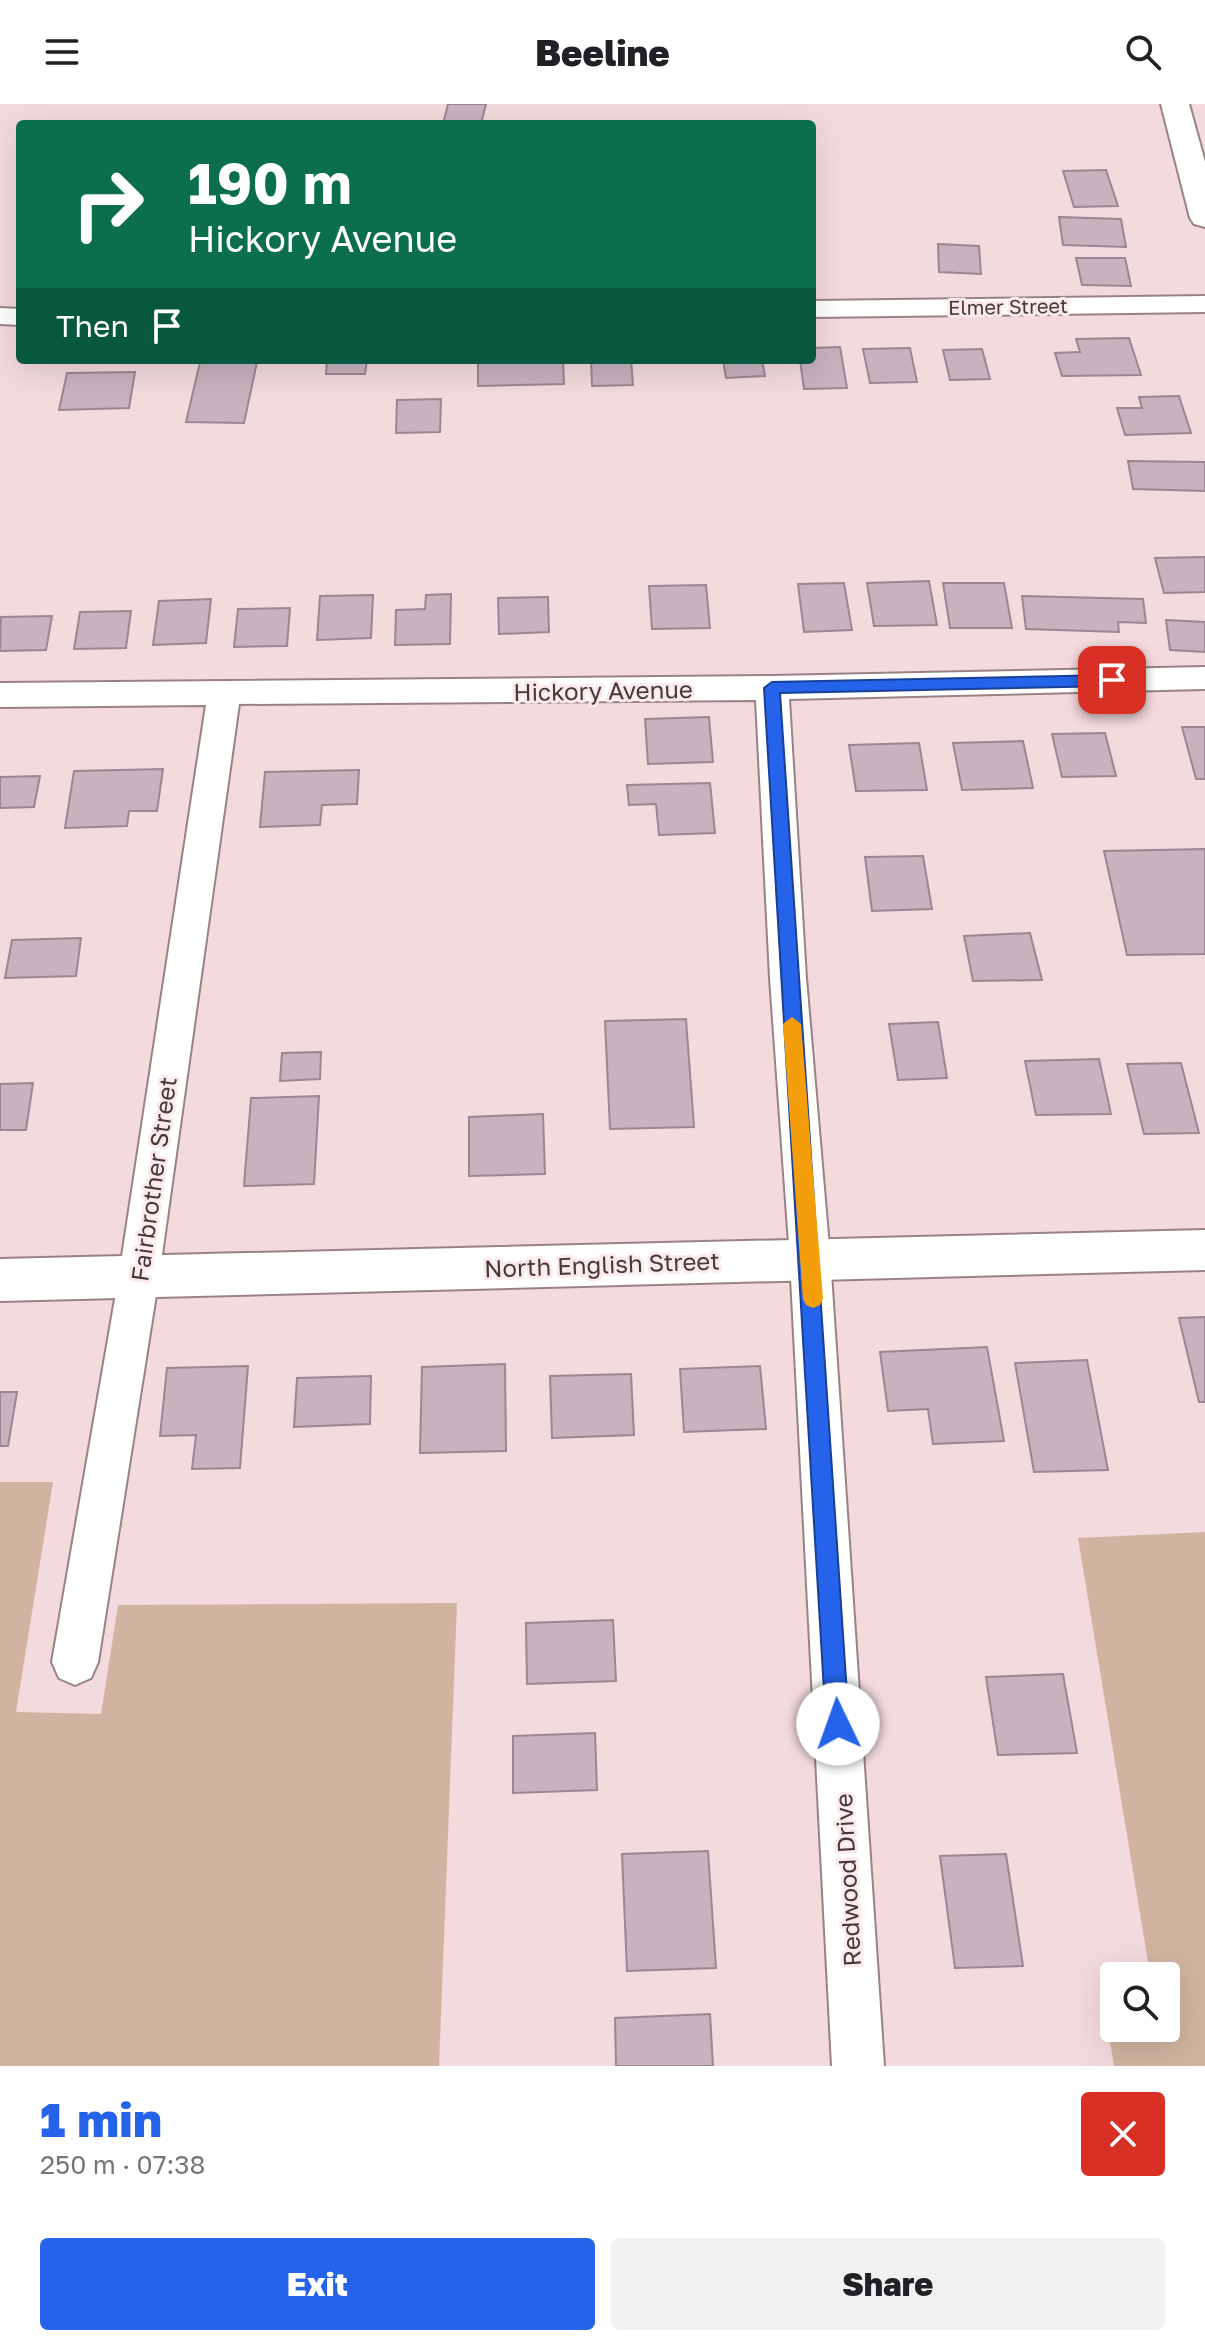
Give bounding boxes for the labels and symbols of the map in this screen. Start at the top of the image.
street label: Elmer Street [948,293,1068,319]
pin [1078,646,1146,714]
street label: Hickory Avenue [513,674,693,706]
street label: Fairbrother Street [124,1075,182,1283]
street label: North English Street [484,1245,720,1283]
position arrow [796,1682,880,1766]
street label: Redwood Drive [828,1793,866,1967]

